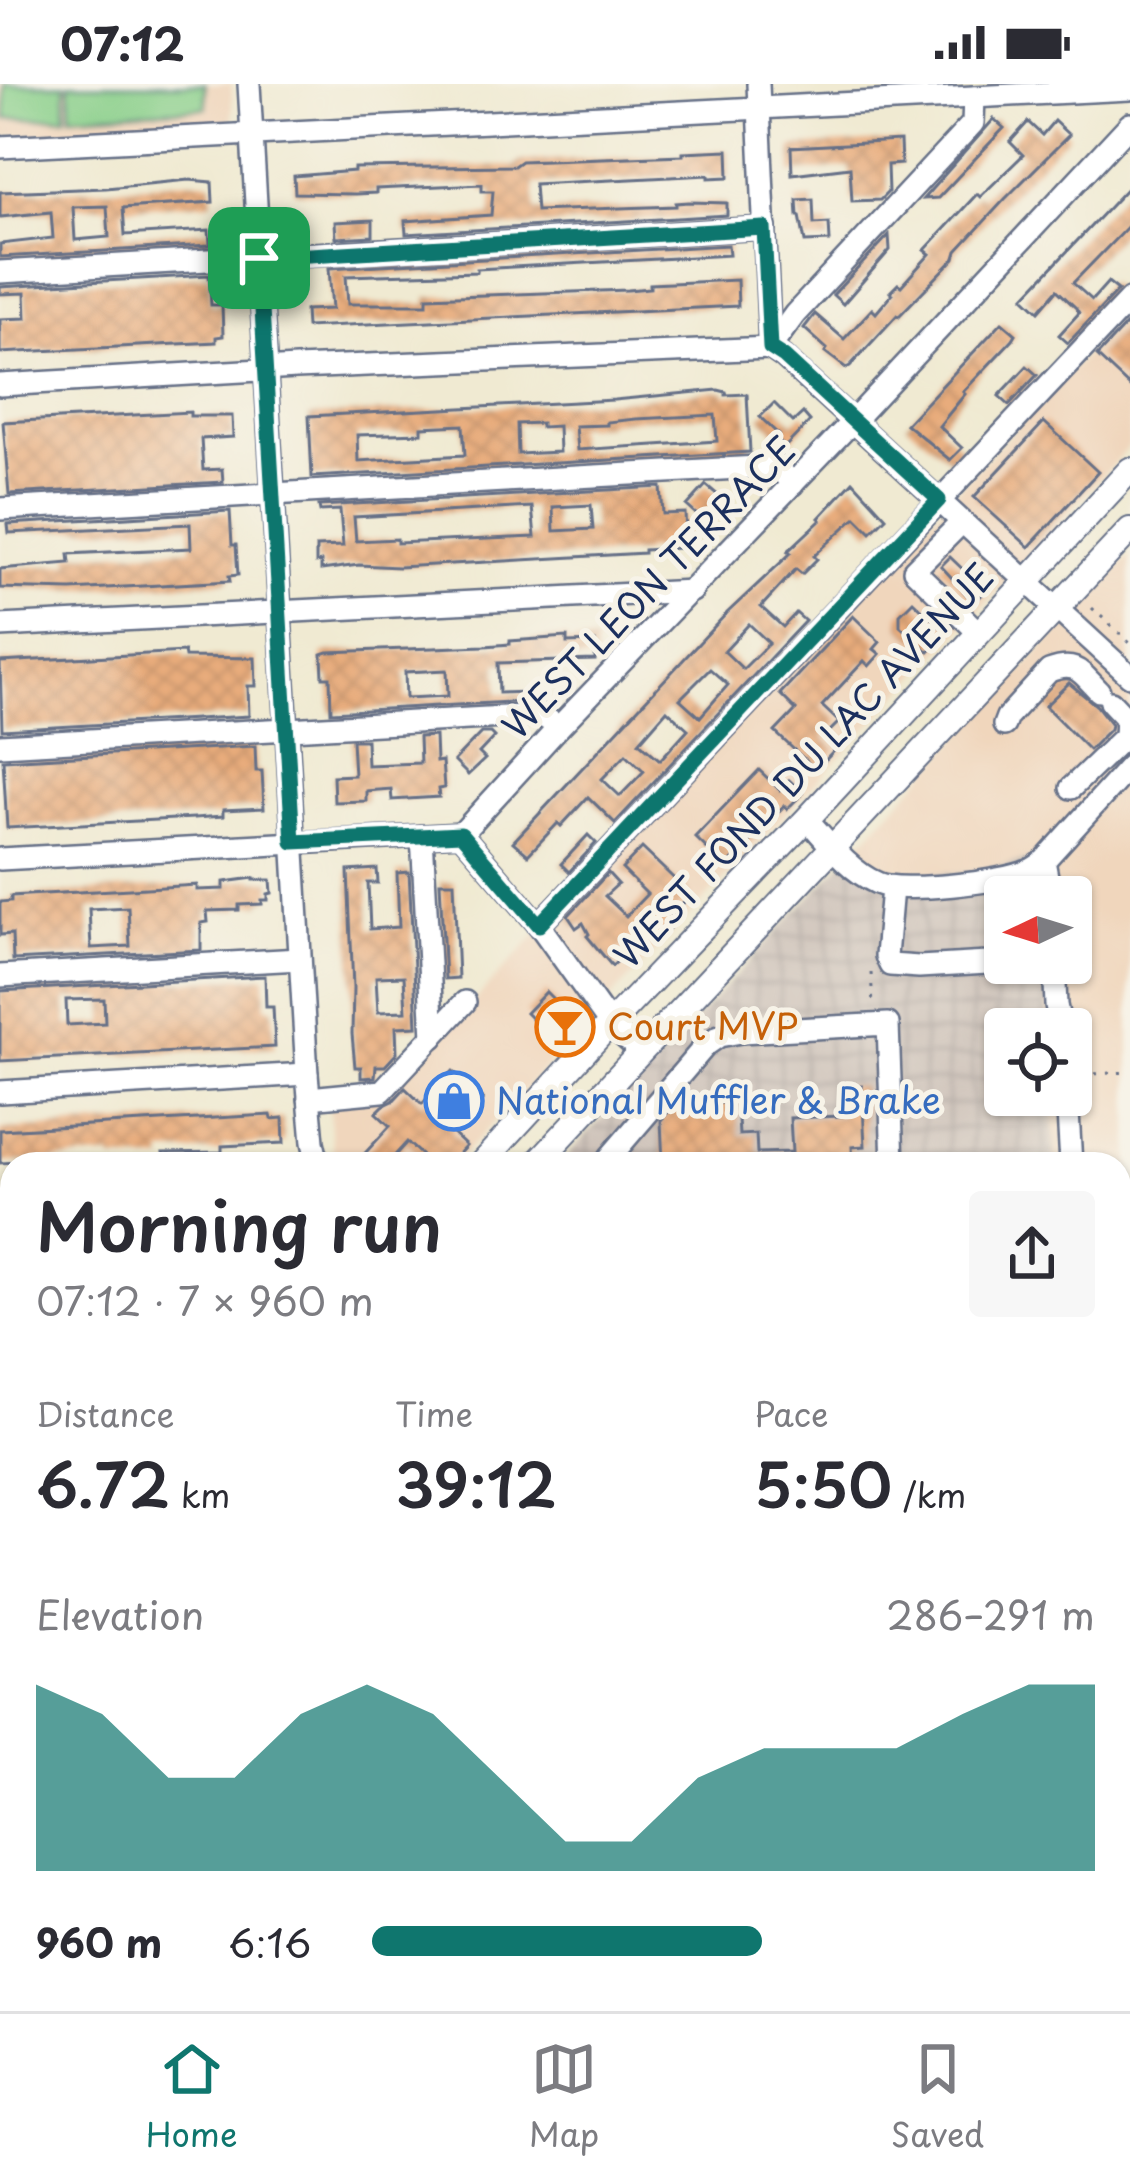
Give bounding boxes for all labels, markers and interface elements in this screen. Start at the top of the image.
text: 07:12 [60,8,185,76]
pin [208,207,310,309]
icon: arrive [226,225,292,291]
street label: WEST LEON TERRACE [488,423,807,750]
street label: WEST FOND DU LAC AVENUE [600,550,1005,979]
north arrow [984,876,1092,984]
map controls [984,876,1092,1116]
bar icon: Court MVP [534,996,596,1058]
place label: Court MVP [607,998,798,1052]
button: locate [984,1008,1092,1116]
shop icon: National Muffler & Brake [423,1070,485,1132]
place label: National Muffler & Brake [496,1072,941,1126]
text: Morning run [36,1175,442,1274]
button: share [969,1191,1095,1317]
text: 07:12 · 7 × 960 m [36,1270,374,1329]
text: Distance [36,1388,174,1438]
text: Time [395,1388,473,1438]
text: Pace [754,1388,828,1438]
text: 6.72 [36,1438,170,1528]
text: 39:12 [395,1438,557,1528]
text: 5:50 [754,1438,892,1528]
text: km [170,1469,230,1519]
text: /km [892,1469,966,1519]
text: Elevation [36,1584,204,1643]
text: 286–291 m [886,1584,1095,1643]
text: 960 m [36,1912,162,1971]
text: 6:16 [228,1912,311,1971]
tab: Home [146,2036,237,2158]
tab: Map [529,2036,599,2158]
tab: Saved [891,2036,984,2158]

